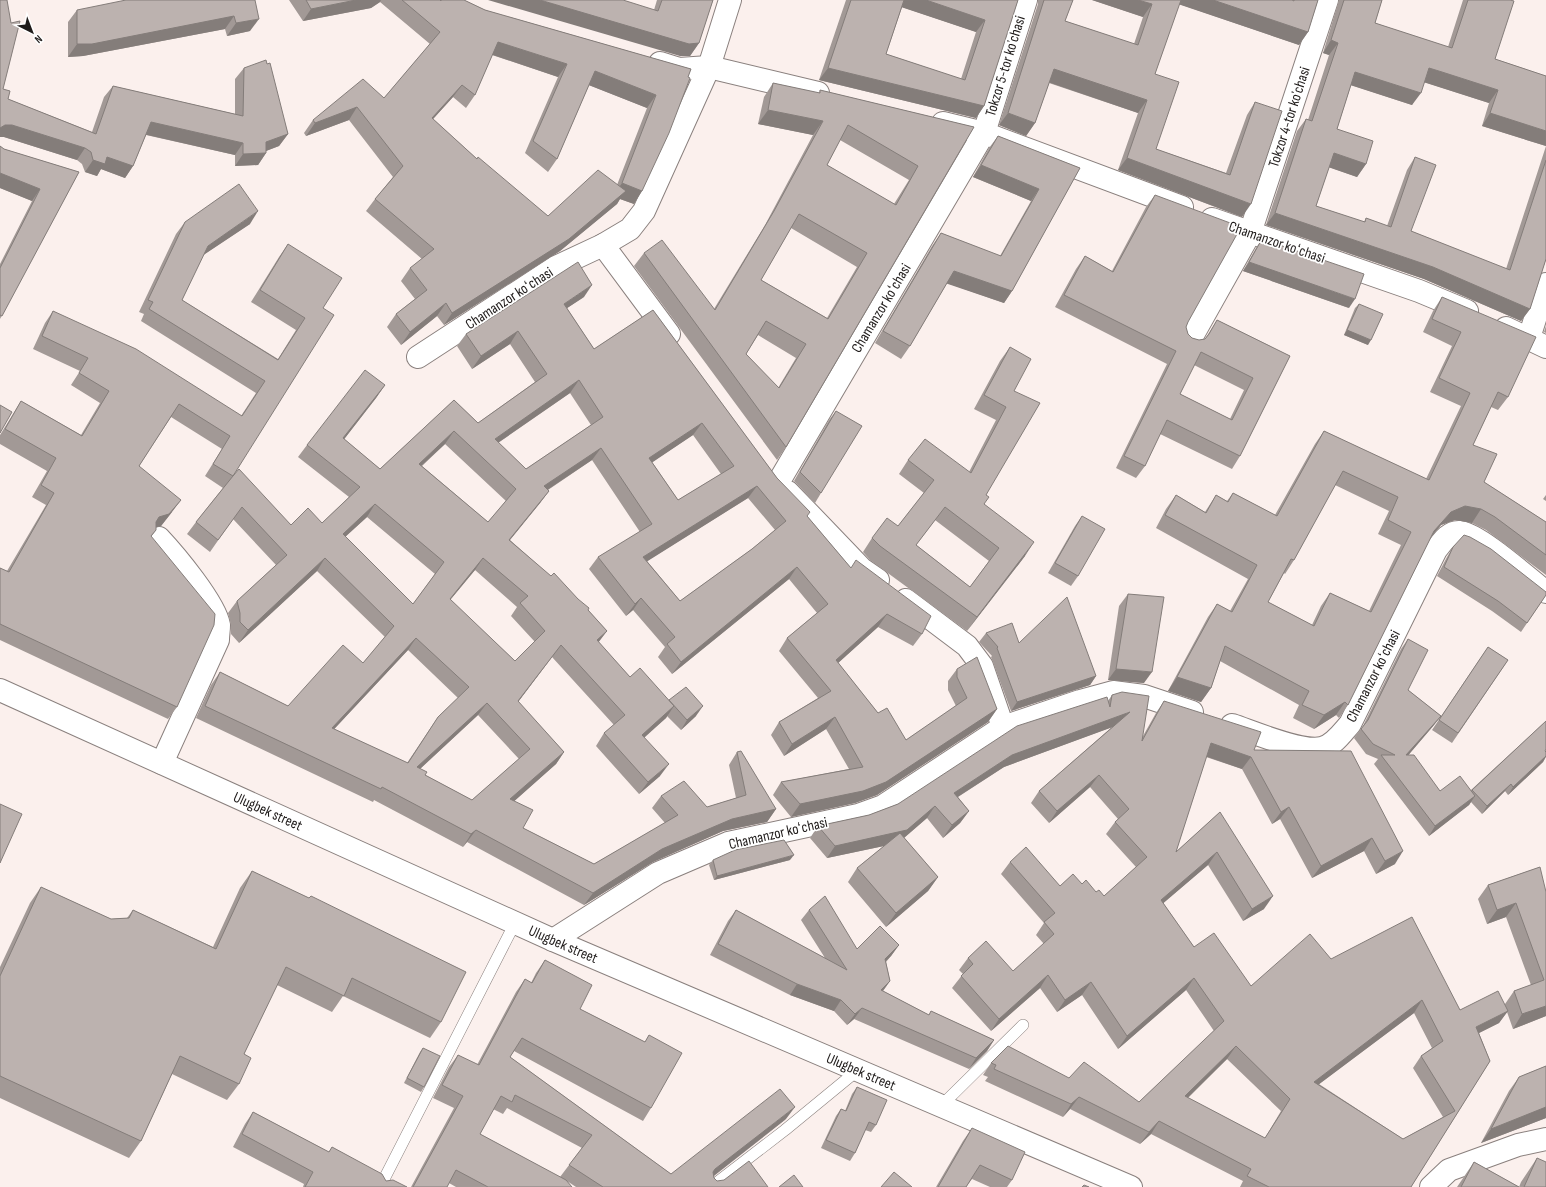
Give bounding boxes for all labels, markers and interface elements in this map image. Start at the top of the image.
north arrow [12,12,52,52]
street label: Tokzor 5-tor koʼchasi [981,13,1030,119]
text: N [32,32,45,46]
street label: Tokzor 4-tor koʼchasi [1264,64,1315,170]
street label: Chamanzor koʻchasi [1226,217,1328,268]
street label: Chamanzor koʻchasi [847,260,916,356]
street label: Chamanzor koʻchasi [462,263,557,334]
street label: Chamanzor koʻchasi [1342,627,1405,725]
street label: Ulugbek street [230,788,306,836]
street label: Chamanzor koʻchasi [727,813,830,854]
street label: Ulugbek street [525,921,601,968]
street label: Ulugbek street [823,1049,899,1096]

